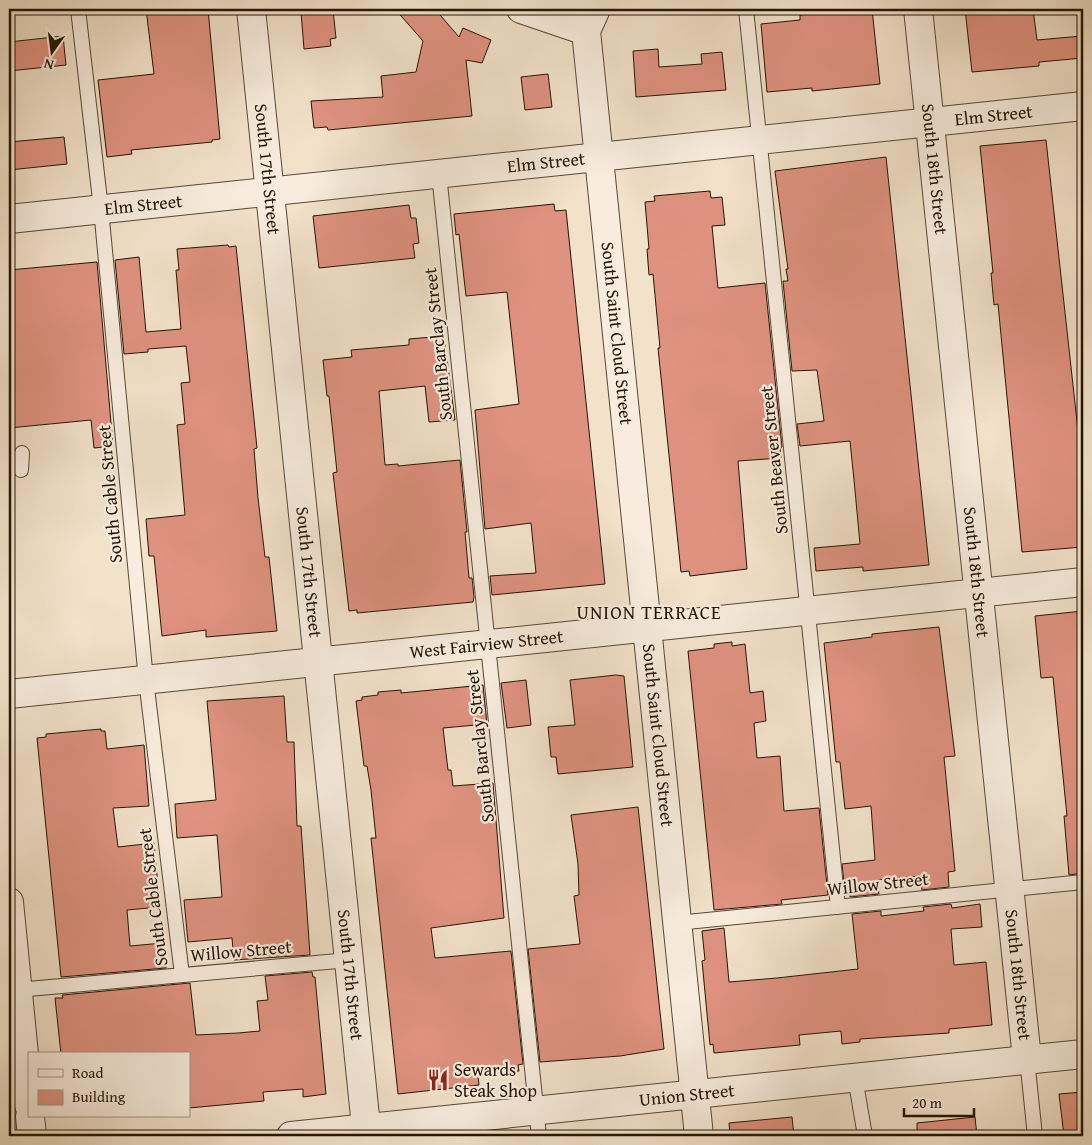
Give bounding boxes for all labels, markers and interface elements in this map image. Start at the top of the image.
north arrow [28,28,78,78]
text: N [41,54,56,75]
street label: Elm Street [953,97,1035,132]
street label: South 17th Street [248,102,288,237]
street label: South 18th Street [915,102,955,237]
street label: Elm Street [506,144,587,180]
street label: Elm Street [103,187,184,222]
street label: South Saint Cloud Street [595,240,640,427]
street label: South Barclay Street [416,266,459,422]
street label: South Beaver Street [752,384,795,536]
street label: South Cable Street [90,423,129,564]
street label: South 17th Street [289,505,330,639]
street label: South 18th Street [957,505,997,639]
district label: UNION TERRACE [576,598,722,626]
street label: West Fairview Street [408,622,565,665]
street label: South Saint Cloud Street [636,642,681,829]
street label: South Barclay Street [458,668,501,824]
street label: South Cable Street [131,826,174,968]
street label: Willow Street [826,865,931,902]
street label: South 17th Street [331,908,371,1042]
street label: South 18th Street [999,908,1039,1042]
street label: Willow Street [189,933,293,968]
legend [28,1052,190,1118]
place label: Sewards Steak Shop [454,1056,537,1104]
text: Road [72,1062,103,1083]
restaurant icon: Sewards Steak Shop [425,1067,451,1093]
street label: Union Street [638,1076,737,1113]
scale bar [904,1085,974,1117]
text: Building [72,1086,126,1107]
text: 20 m [912,1092,943,1113]

